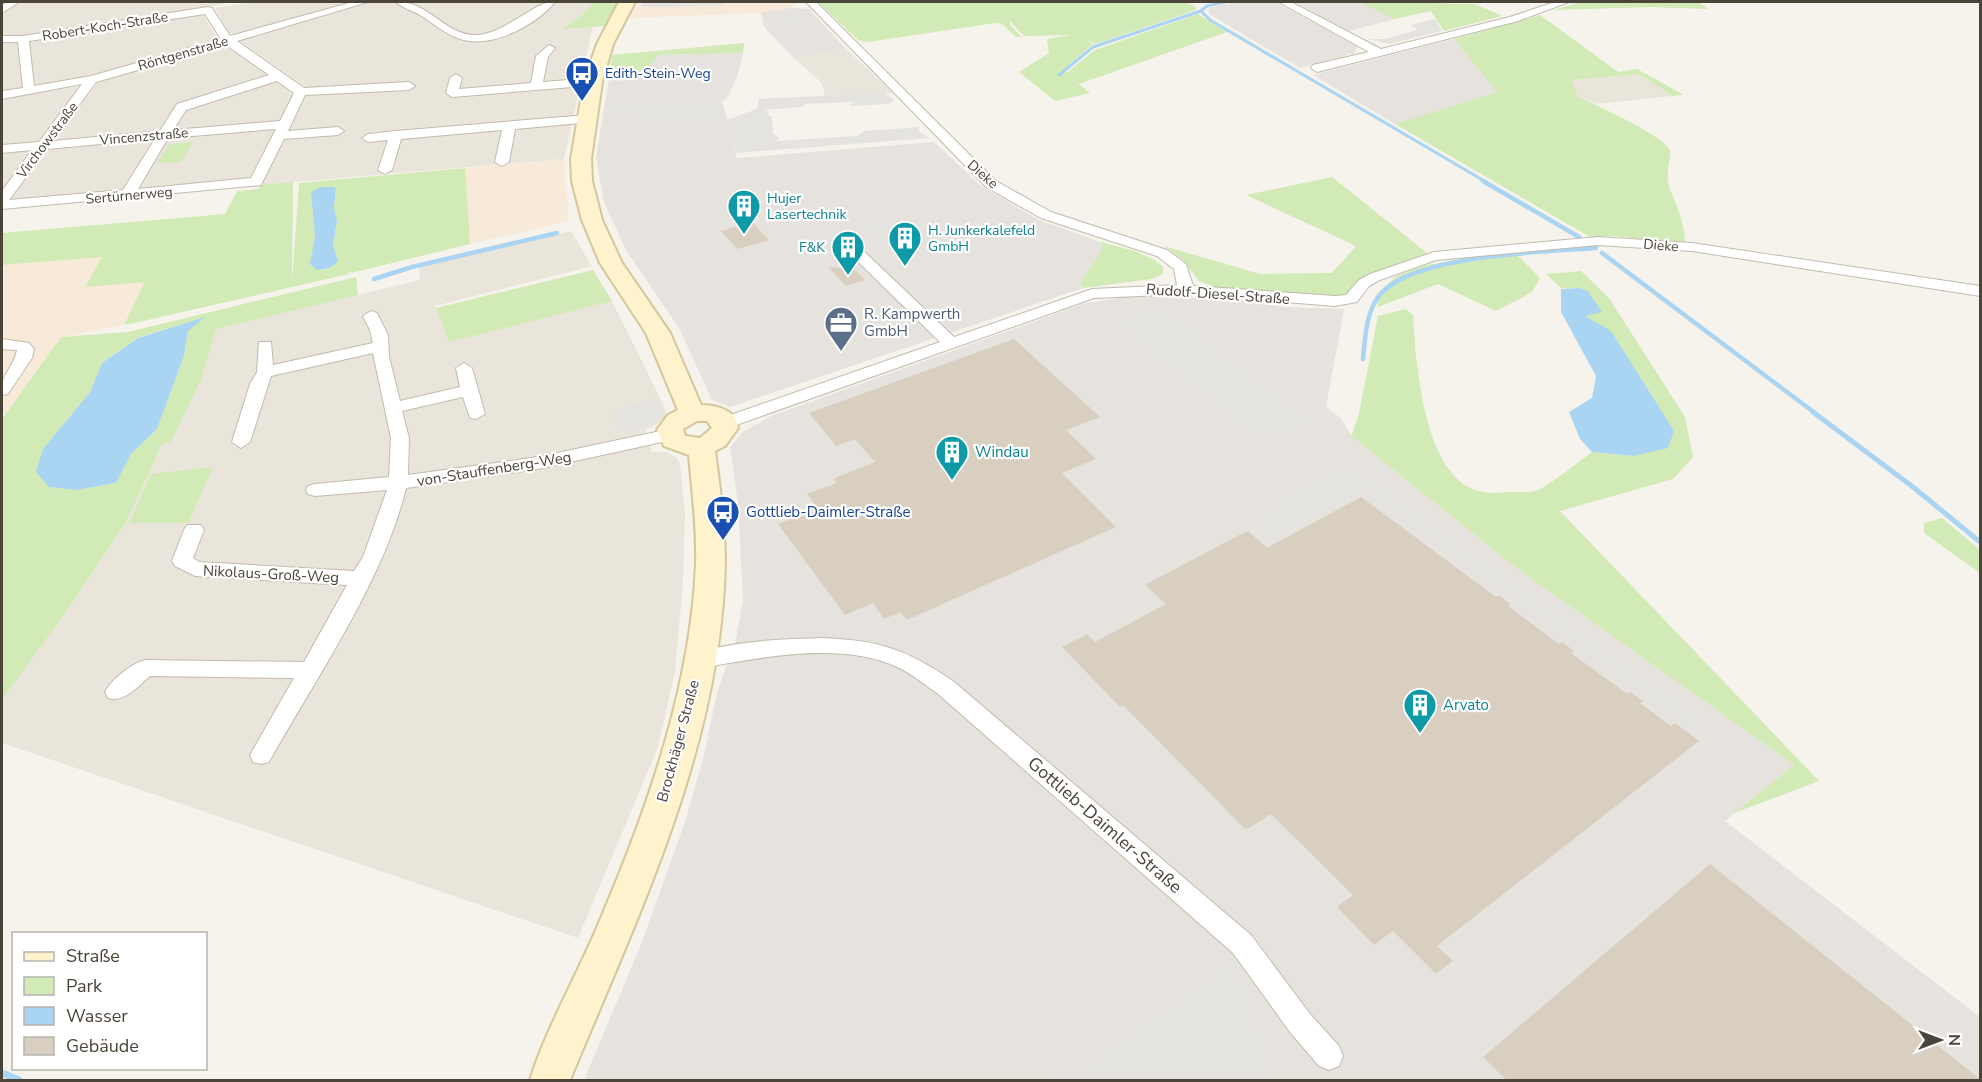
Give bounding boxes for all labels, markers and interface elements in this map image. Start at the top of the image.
street label: Robert-Koch-Straße [41,7,169,46]
street label: Röntgenstraße [136,31,231,75]
bus stop icon: Edith-Stein-Weg [564,55,600,102]
place label: Edith-Stein-Weg [605,64,711,83]
street label: Virchowstraße [12,98,83,183]
street label: Vincenzstraße [98,123,189,150]
street label: Dieke [963,156,1002,193]
street label: Sertürnerweg [85,182,173,209]
building icon: Hujer Lasertechnik [726,188,762,235]
place label: Hujer Lasertechnik [767,189,847,224]
building icon: H. Junkerkalefeld GmbH [887,220,923,267]
place label: H. Junkerkalefeld GmbH [928,221,1035,256]
building icon: F&K [830,229,866,276]
street label: Dieke [1643,234,1679,257]
place label: F&K [799,238,825,257]
street label: Rudolf-Diesel-Straße [1145,279,1291,309]
place label: R. Kampwerth GmbH [864,304,960,341]
office icon: R. Kampwerth GmbH [823,305,859,352]
building icon: Windau [934,434,970,481]
place label: Windau [975,442,1029,462]
street label: von-Stauffenberg-Weg [415,447,573,491]
bus stop icon: Gottlieb-Daimler-Straße [705,494,741,541]
place label: Gottlieb-Daimler-Straße [746,502,910,522]
street label: Nikolaus-Groß-Weg [202,560,340,588]
street label: Brockhäger Straße [652,678,704,804]
building icon: Arvato [1402,687,1438,734]
place label: Arvato [1443,695,1489,715]
street label: Gottlieb-Daimler-Straße [1023,751,1187,899]
legend [12,932,207,1070]
text: Straße [66,944,120,968]
text: Park [66,974,103,998]
text: Wasser [66,1004,128,1028]
north arrow [1910,1010,1970,1070]
text: Gebäude [66,1034,139,1058]
text: N [1943,1034,1965,1046]

